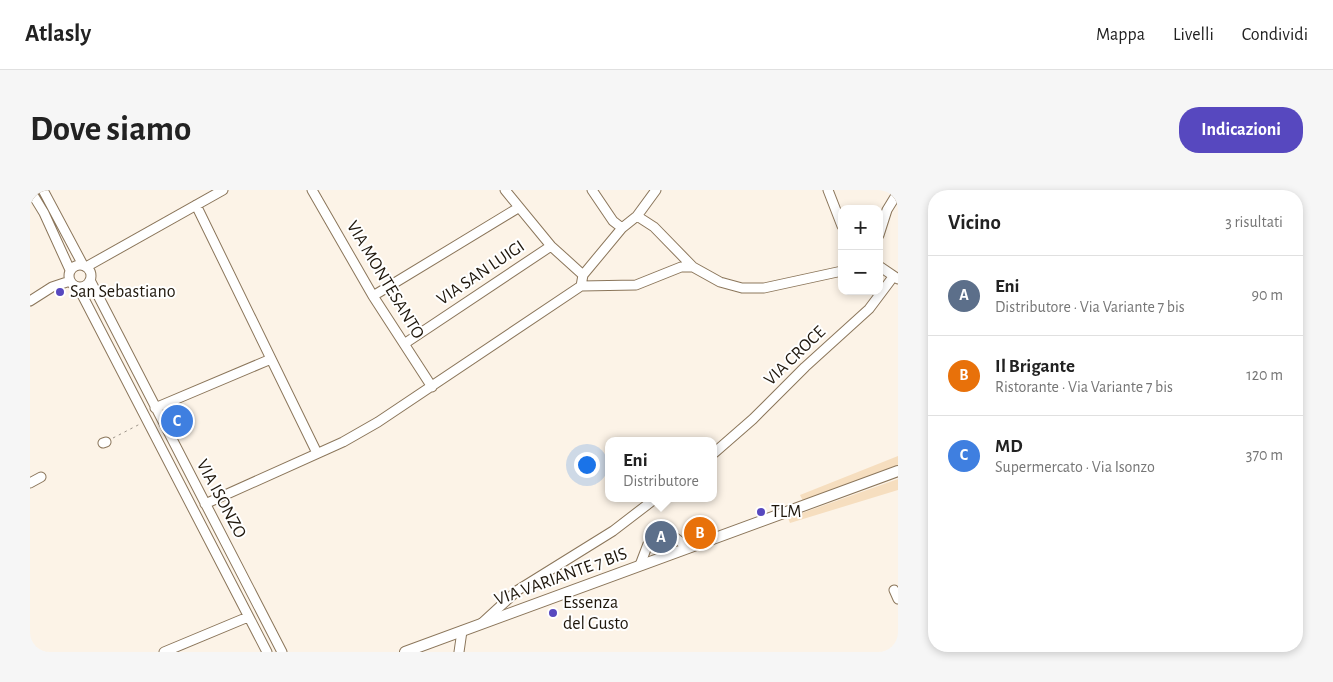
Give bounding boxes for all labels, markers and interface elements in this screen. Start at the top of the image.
text: Atlasly [25,22,91,46]
text: Mappa [1096,26,1145,44]
text: Livelli [1173,26,1214,44]
text: Condividi [1242,26,1308,44]
button: Indicazioni [1179,107,1303,153]
text: Dove siamo [30,112,191,147]
map controls [838,205,883,295]
button: + [838,205,883,250]
text: Vicino [948,212,1001,233]
text: 3 risultati [1225,214,1283,230]
street label: VIA MONTESANTO [343,218,427,342]
street label: VIA SAN LUIGI [434,237,528,309]
button: − [838,250,883,295]
text: Eni [995,277,1020,296]
place label: San Sebastiano [70,283,176,301]
marker: San Sebastiano [54,286,66,298]
text: A [959,287,969,303]
text: 90 m [1252,287,1283,303]
text: Distributore · Via Variante 7 bis [995,299,1185,315]
street label: VIA CROCE [761,323,829,389]
text: Il Brigante [995,357,1075,376]
text: B [959,367,969,383]
text: 120 m [1246,367,1283,383]
text: Ristorante · Via Variante 7 bis [995,379,1173,395]
pin: C [161,402,193,440]
popup [605,437,717,502]
text: MD [995,437,1023,456]
text: C [960,447,968,463]
text: 370 m [1246,447,1283,463]
text: Eni [623,451,648,470]
your location [574,452,600,478]
street label: VIA ISONZO [193,457,249,541]
text: Supermercato · Via Isonzo [995,459,1155,475]
text: Distributore [623,473,699,489]
place label: TLM [771,503,802,521]
marker: TLM [755,506,767,518]
pin: B [684,514,716,552]
pin: A [645,518,677,556]
street label: VIA VARIANTE 7 BIS [492,545,630,609]
place label: Essenza del Gusto [563,594,629,633]
marker: Essenza del Gusto [547,607,559,619]

